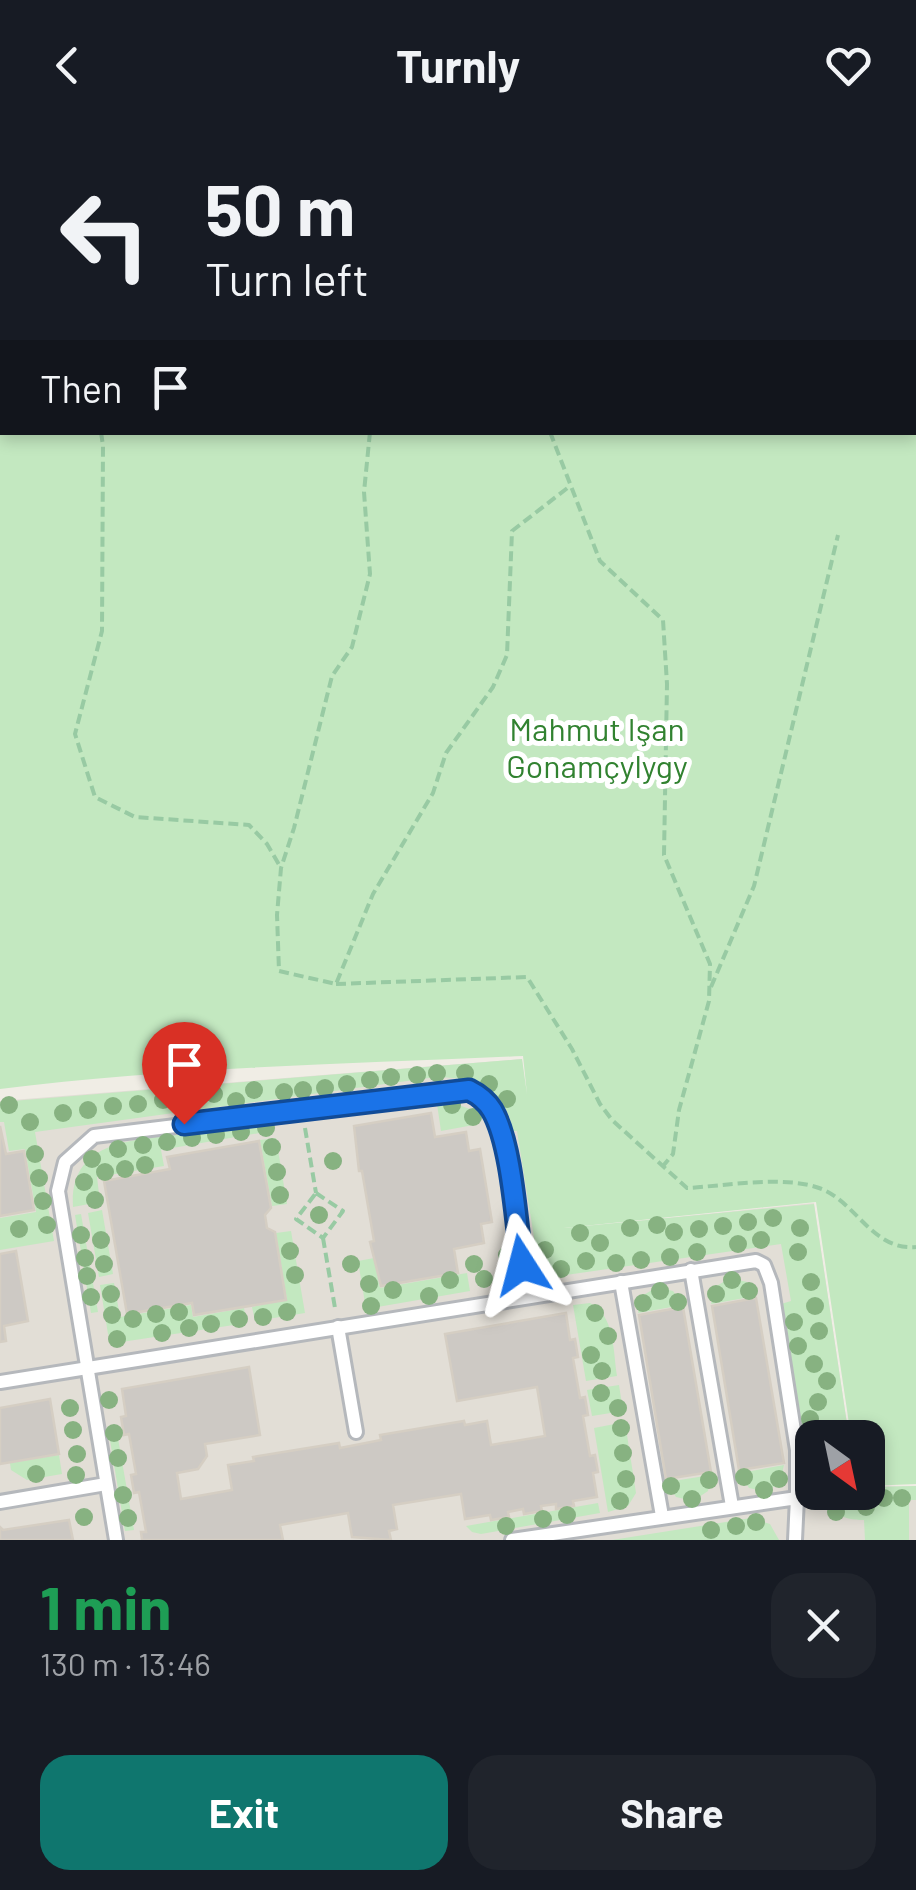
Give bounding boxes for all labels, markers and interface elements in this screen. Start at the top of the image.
icon: back [40,38,95,93]
text: Turnly [396,38,520,92]
icon: heart [821,38,876,93]
text: 50 m [205,166,355,250]
icon: left [40,170,170,300]
text: Turn left [205,251,369,305]
icon: arrive [143,360,198,415]
text: Then [40,365,123,411]
park label: Mahmut Işan Gonamçylygy [506,709,688,784]
pin [142,1022,227,1125]
icon: arrive [157,1037,212,1092]
position arrow [470,1213,574,1317]
north arrow [795,1420,885,1510]
map controls [795,1420,885,1510]
text: 1 min [40,1570,171,1642]
button: close [771,1573,876,1678]
text: 130 m · 13:46 [40,1644,211,1682]
button: Exit [40,1755,448,1870]
button: Share [468,1755,876,1870]

